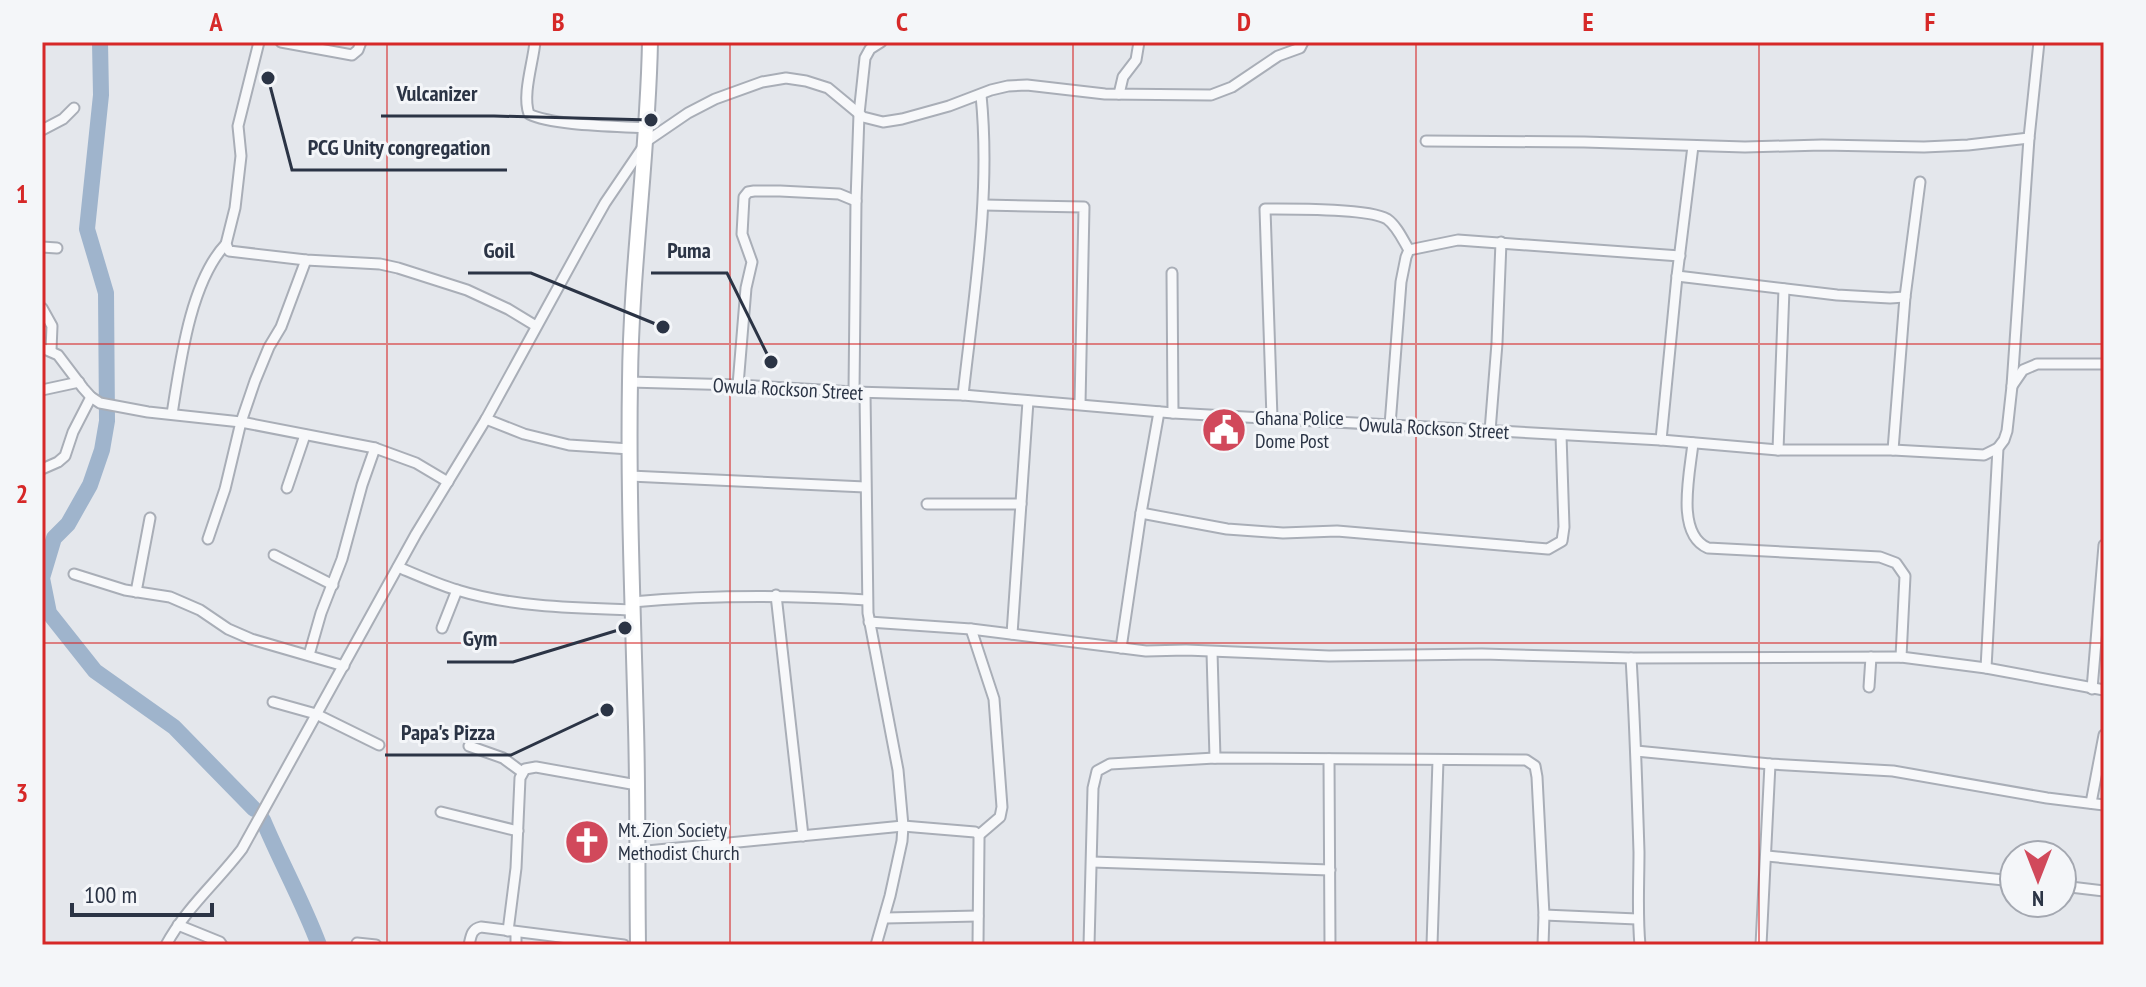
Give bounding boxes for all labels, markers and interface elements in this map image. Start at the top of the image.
text: A [208,5,223,38]
text: B [552,5,565,38]
text: C [896,5,908,38]
text: D [1237,5,1251,38]
text: E [1582,5,1594,38]
text: F [1925,5,1936,38]
callout: Vulcanizer [381,70,494,116]
text: Vulcanizer [396,79,478,107]
callout: PCG Unity congregation [292,124,507,170]
text: PCG Unity congregation [308,133,490,161]
text: 1 [16,177,28,210]
callout: Goil [468,227,531,273]
callout: Puma [651,227,727,273]
text: Goil [483,236,515,264]
text: Puma [667,236,711,264]
street label: Owula Rockson Street [712,372,864,406]
place label: Ghana Police Dome Post [1255,405,1344,454]
public building icon: Ghana Police Dome Post [1200,406,1248,454]
street label: Owula Rockson Street [1358,411,1510,445]
text: 2 [16,477,28,510]
callout: Gym [447,616,513,662]
text: Gym [463,624,497,652]
callout: Papa's Pizza [385,709,511,755]
text: Papa's Pizza [401,718,495,746]
text: 3 [16,776,28,809]
place label: Mt. Zion Society Methodist Church [618,817,739,866]
church icon: Mt. Zion Society Methodist Church [563,818,611,866]
north arrow [1998,839,2078,919]
scale bar [72,867,212,917]
text: 100 m [84,879,137,910]
text: N [2032,885,2044,913]

